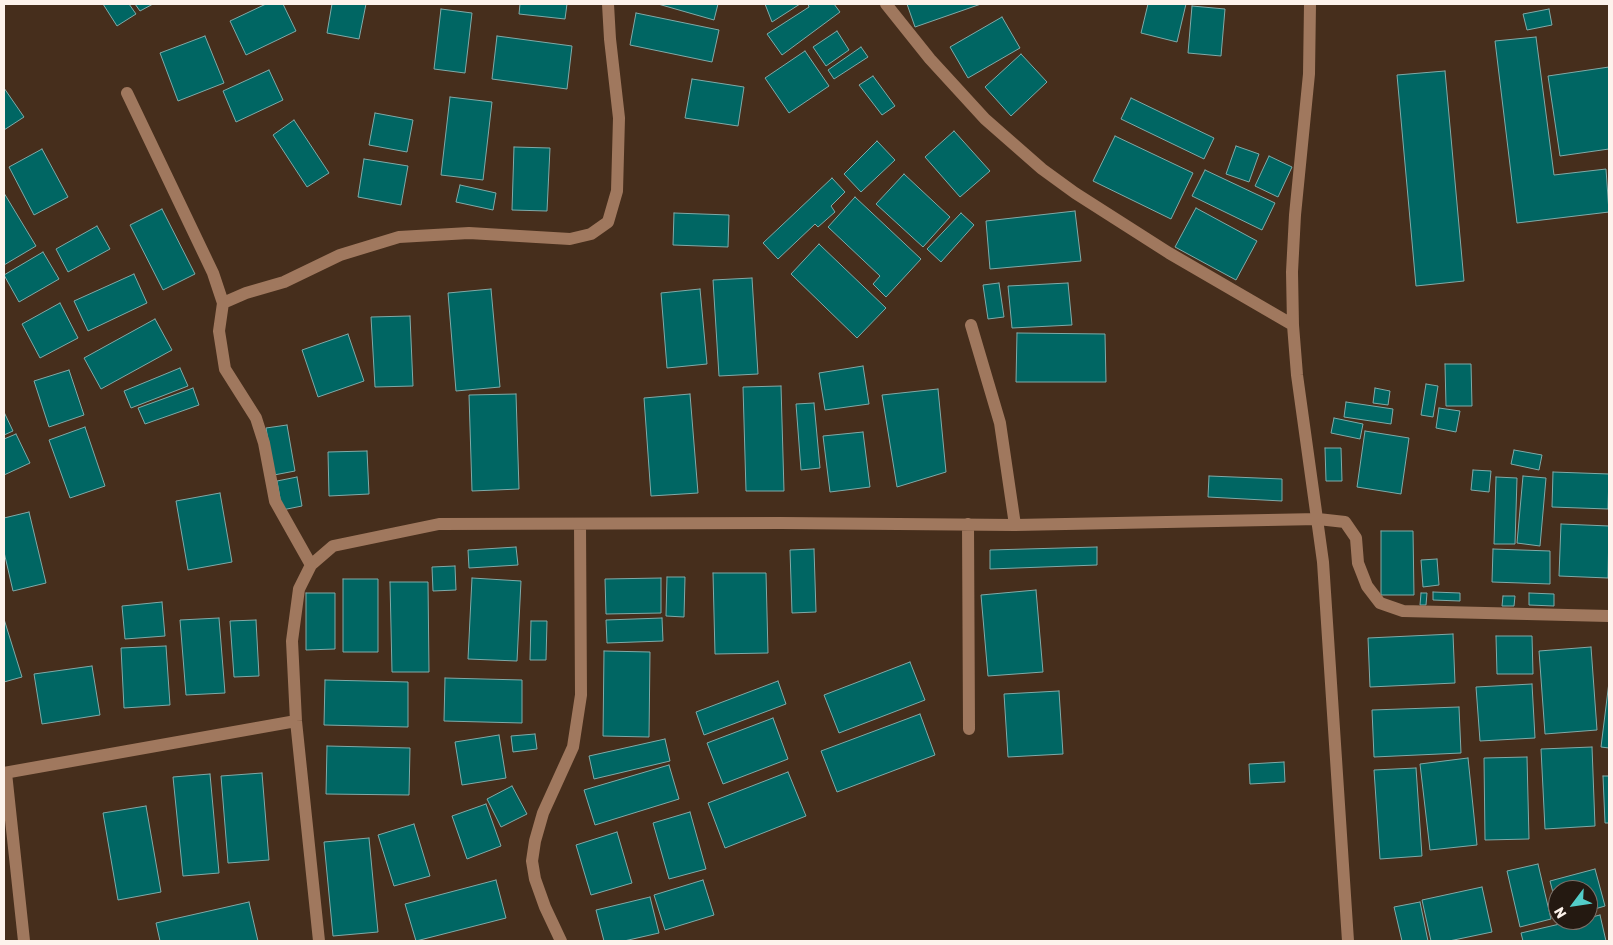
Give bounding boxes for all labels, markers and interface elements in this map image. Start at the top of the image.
north arrow [1548,880,1598,930]
text: N [1551,904,1570,921]

